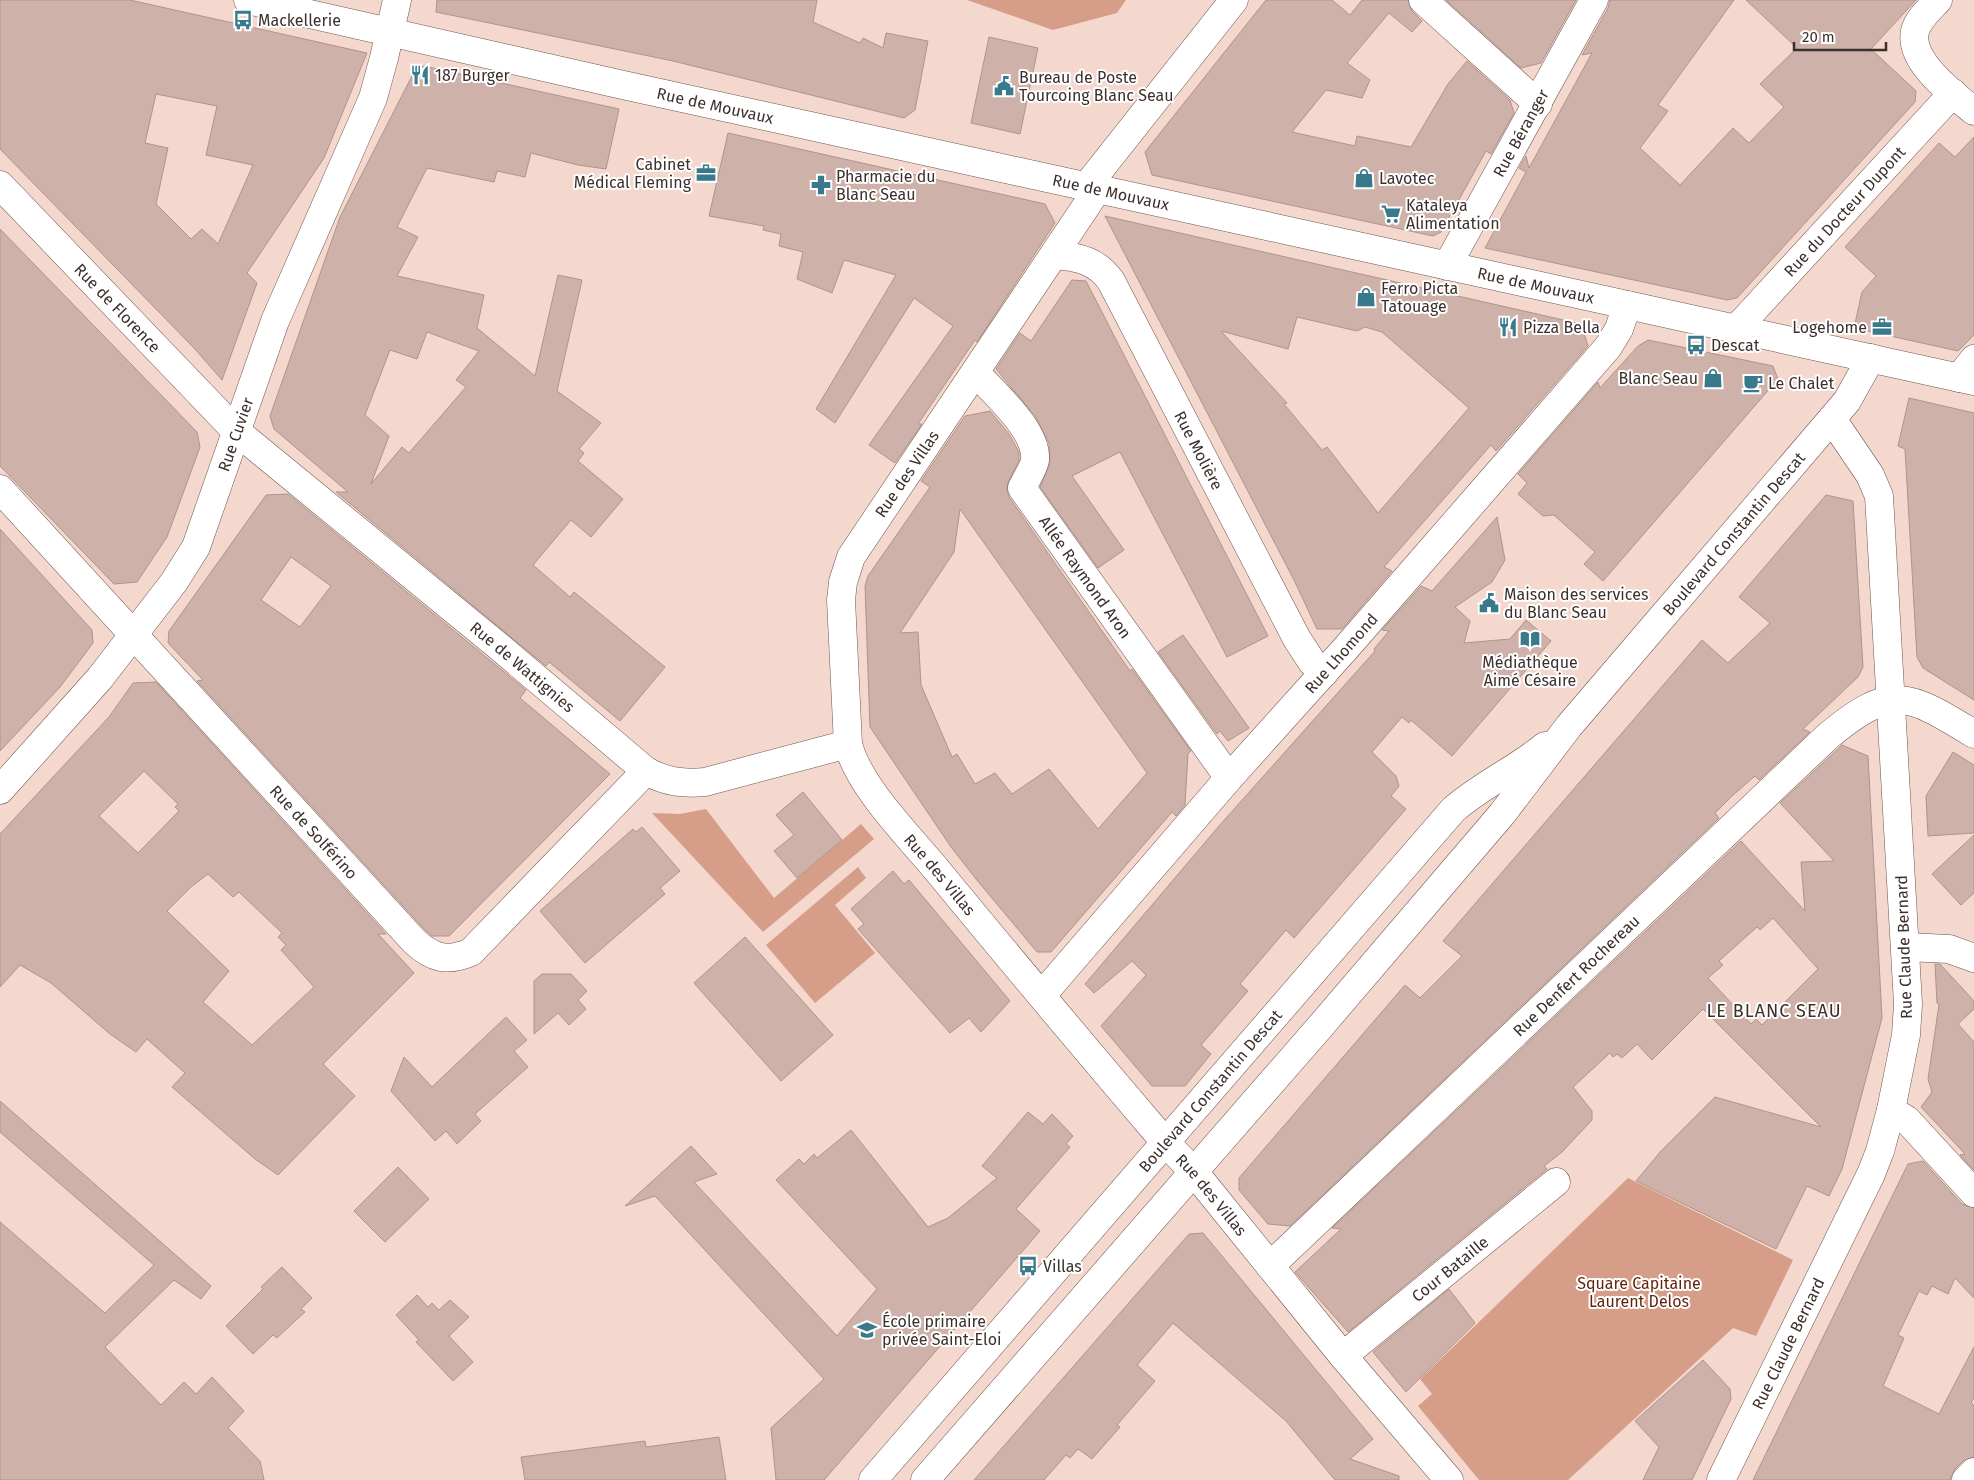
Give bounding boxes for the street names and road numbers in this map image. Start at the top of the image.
street label: Rue de Mouvaux [655,83,776,127]
street label: Rue Béranger [1489,85,1553,180]
street label: Rue du Docteur Dupont [1780,142,1909,280]
street label: Rue de Mouvaux [1051,170,1171,214]
street label: Rue de Florence [71,259,165,356]
street label: Rue de Mouvaux [1476,263,1596,307]
street label: Rue Cuvier [214,394,257,474]
street label: Rue Molière [1171,408,1227,493]
street label: Rue des Villas [871,427,943,521]
street label: Boulevard Constantin Descat [1659,448,1809,619]
street label: Allée Raymond Aron [1035,512,1136,642]
street label: Rue Lhomond [1300,609,1381,697]
street label: Rue de Wattignies [466,618,579,716]
street label: Rue de Solférino [266,781,362,883]
street label: Rue des Villas [900,830,980,919]
street label: Rue Claude Bernard [1892,875,1916,1019]
street label: Rue Denfert Rochereau [1509,911,1643,1040]
street label: Boulevard Constantin Descat [1135,1005,1286,1176]
street label: Rue des Villas [1172,1150,1251,1239]
street label: Cour Bataille [1408,1232,1492,1306]
street label: Rue Claude Bernard [1748,1275,1828,1412]

